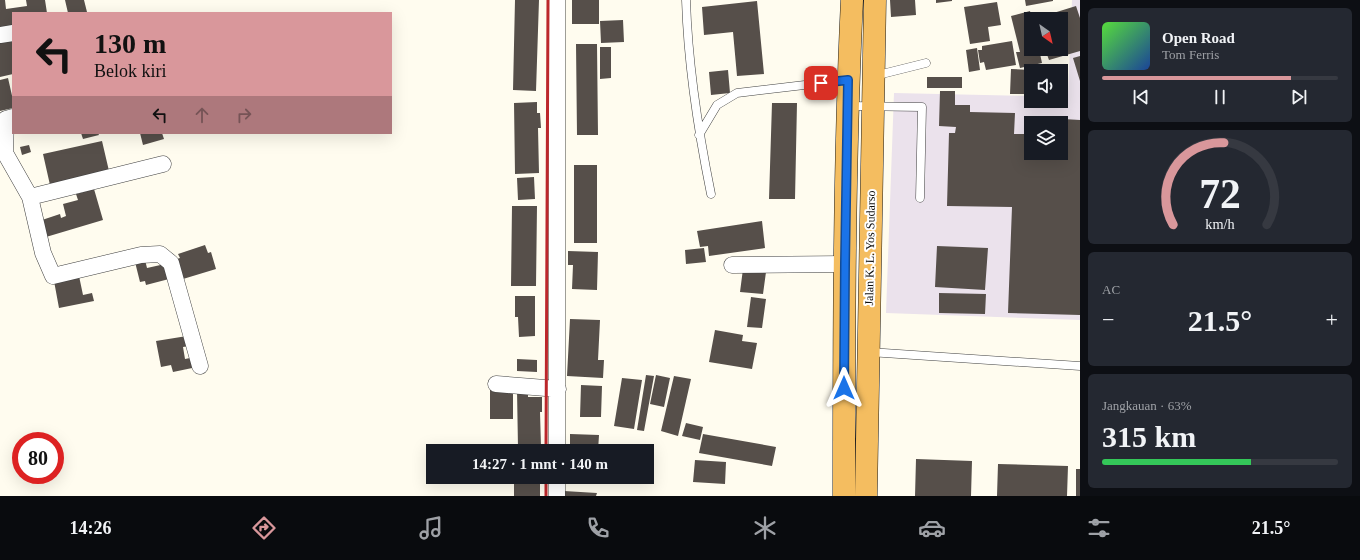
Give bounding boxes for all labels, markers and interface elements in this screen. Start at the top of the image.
north arrow [1024,12,1068,56]
map controls [1024,12,1068,160]
icon: left [28,28,80,80]
text: 130 m [94,28,166,59]
text: Open Road [1162,30,1235,46]
text: Tom Ferris [1162,47,1219,62]
text: Belok kiri [94,61,167,81]
button: sound [1024,64,1068,108]
pin [804,66,838,100]
icon: arrive [810,72,832,94]
icon: previous [1130,86,1152,108]
icon: pause [1209,86,1231,108]
icon: next [1288,86,1310,108]
icon: left [149,104,171,126]
icon: ahead [191,104,213,126]
icon: right [233,104,255,126]
button: layers [1024,116,1068,160]
text: 72 [1199,171,1241,217]
street label: Jalan K. L. Yos Sudarso [862,190,878,306]
text: km/h [1205,216,1235,232]
text: AC [1102,282,1120,297]
text: 21.5° [1188,304,1252,337]
text: − [1102,307,1114,332]
text: + [1326,307,1338,332]
position arrow [823,367,865,409]
text: Jangkauan · 63% [1102,398,1192,413]
text: 315 km [1102,420,1196,453]
speed limit sign: 80 [12,432,64,484]
text: 14:27 · 1 mnt · 140 m [472,456,608,472]
icon: directions [250,514,278,542]
icon: music [417,514,445,542]
icon: phone [584,514,612,542]
icon: climate [751,514,779,542]
icon: car [918,514,946,542]
icon: filters [1085,514,1113,542]
text: 14:26 [69,518,111,538]
text: 21.5° [1252,518,1291,538]

